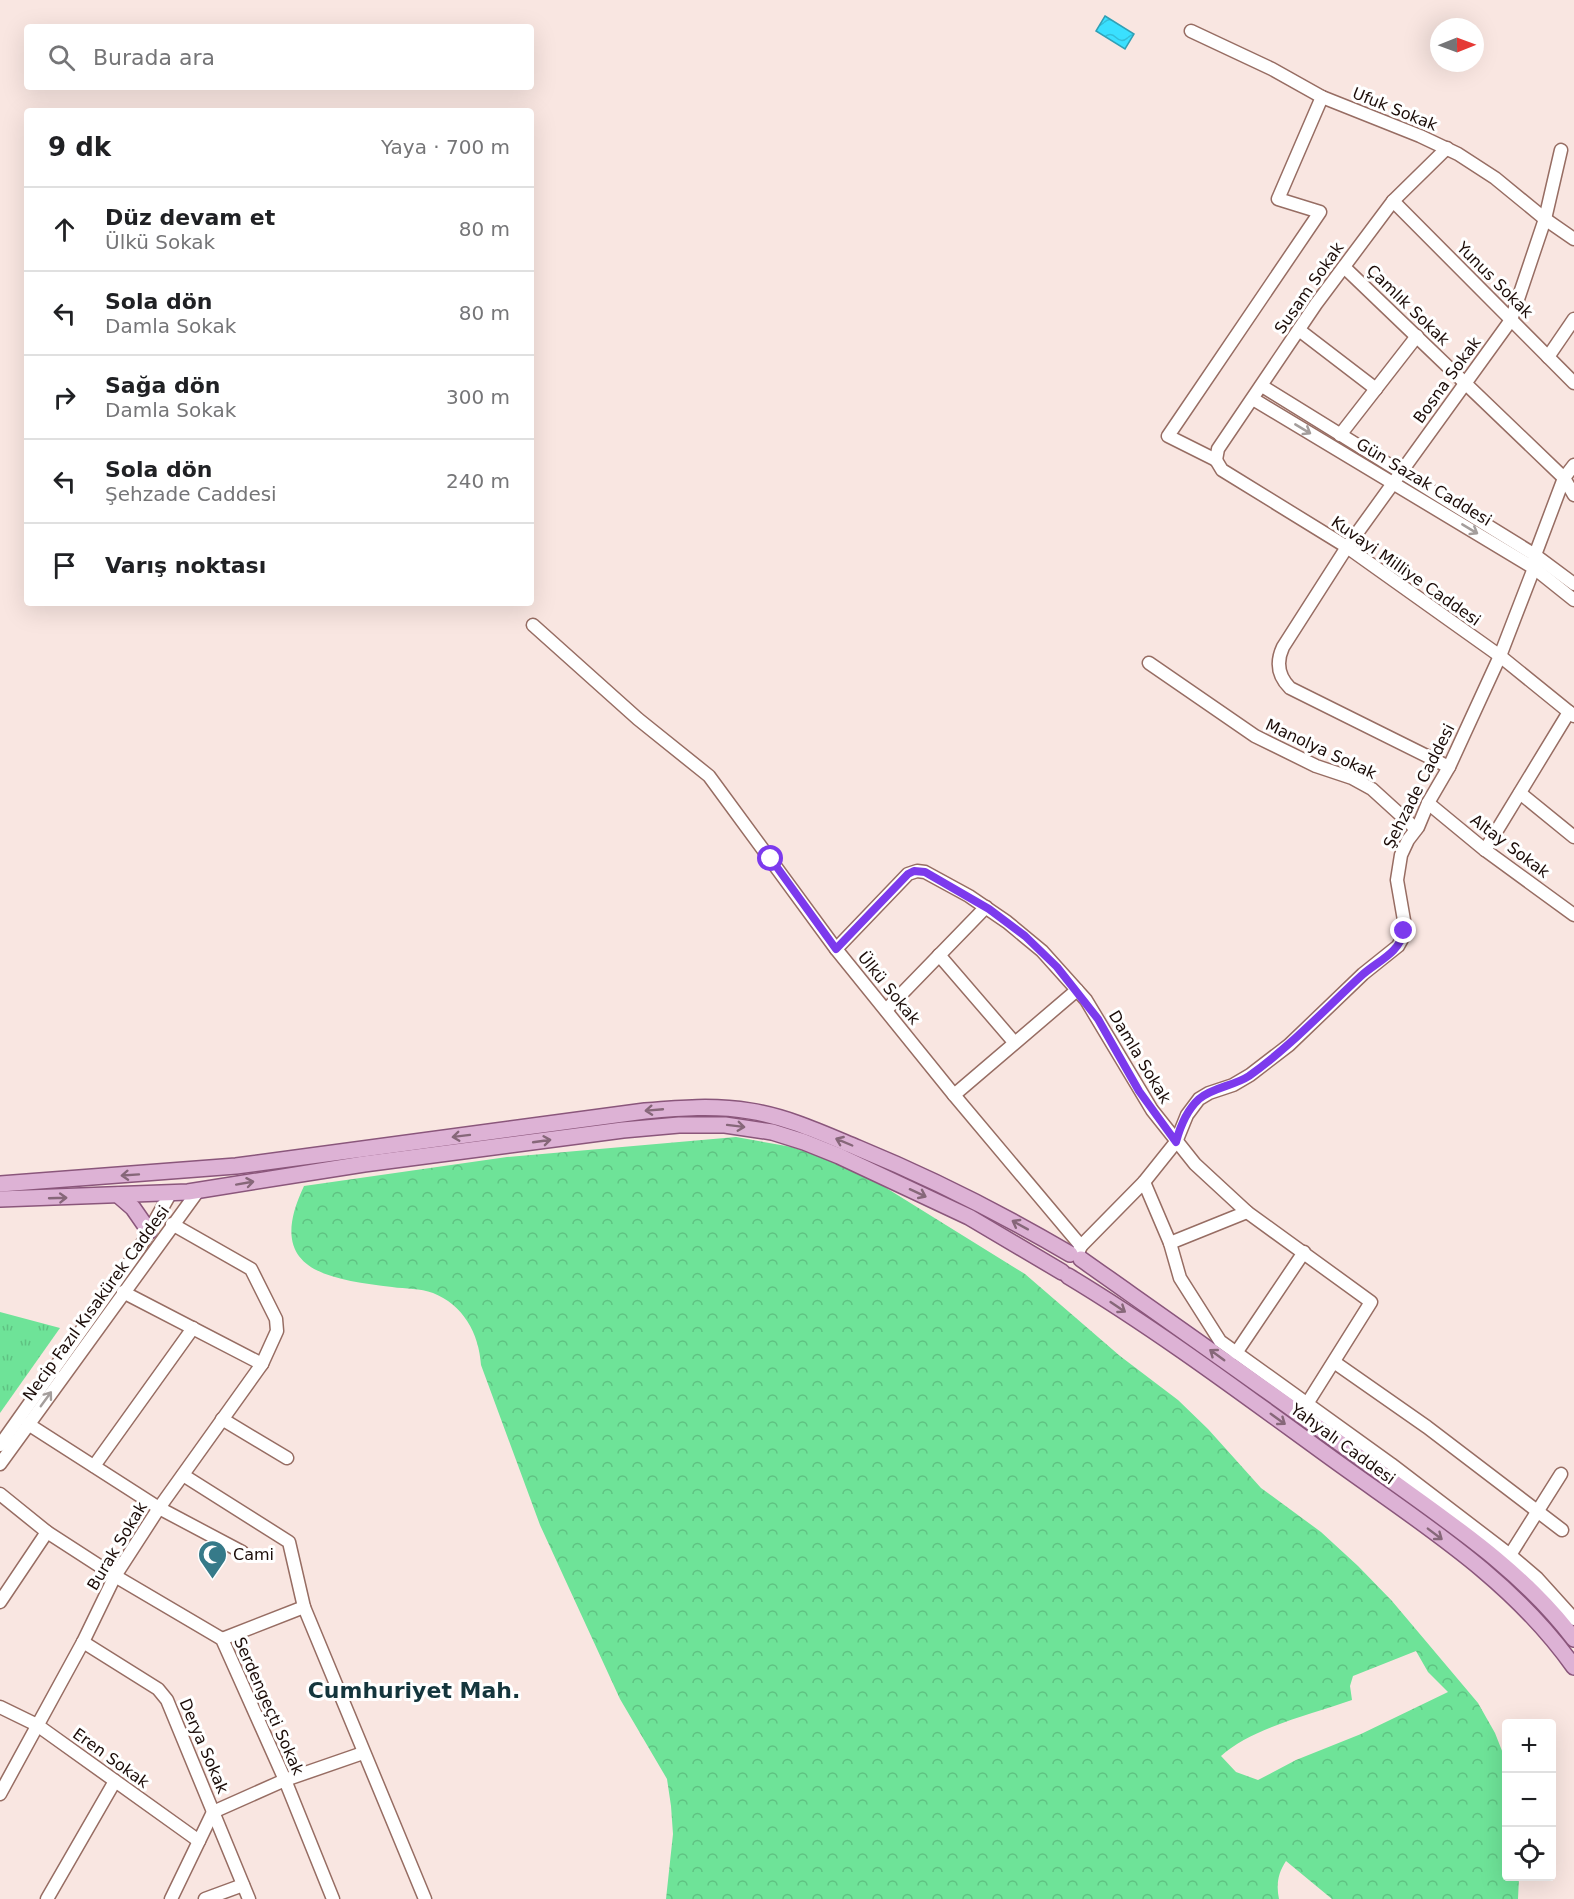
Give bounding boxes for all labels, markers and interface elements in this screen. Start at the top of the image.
north arrow [1430,18,1484,72]
search box [24,24,534,90]
icon: search [45,41,78,74]
text: Burada ara [93,45,215,70]
street label: Ufuk Sokak [1350,83,1441,135]
text: 9 dk [48,132,111,162]
text: Yaya · 700 m [381,135,510,159]
text: Düz devam et [105,205,275,230]
icon: ahead [48,213,81,246]
text: 80 m [459,217,510,241]
text: Ülkü Sokak [105,230,215,254]
street label: Yunus Sokak [1452,237,1538,323]
street label: Susam Sokak [1271,238,1348,337]
street label: Çamlık Sokak [1363,261,1454,350]
text: Sola dön [105,289,213,314]
icon: left [48,297,81,330]
text: 80 m [459,301,510,325]
text: Damla Sokak [105,314,236,338]
street label: Bosna Sokak [1409,333,1485,427]
text: Sağa dön [105,373,220,398]
icon: right [48,381,81,414]
text: 300 m [446,385,510,409]
text: Damla Sokak [105,398,236,422]
one-way arrow [1294,423,1311,435]
street label: Gün Sazak Caddesi [1353,434,1495,530]
text: Sola dön [105,457,213,482]
icon: left [48,465,81,498]
text: 240 m [446,469,510,493]
text: Şehzade Caddesi [105,482,277,506]
street label: Kuvayi Milliye Caddesi [1328,512,1484,630]
one-way arrow [1461,524,1478,536]
icon: arrive [48,549,81,582]
text: Varış noktası [105,553,266,578]
street label: Manolya Sokak [1262,715,1380,783]
street label: Şehzade Caddesi [1379,721,1459,851]
street label: Altay Sokak [1467,810,1554,882]
route start [757,845,783,871]
route end [1390,917,1416,943]
street label: Ülkü Sokak [854,948,925,1029]
street label: Damla Sokak [1105,1007,1176,1108]
one-way arrow [645,1105,665,1116]
one-way arrow [726,1121,746,1132]
one-way arrow [452,1131,471,1142]
one-way arrow [532,1135,552,1146]
one-way arrow [835,1136,853,1147]
one-way arrow [121,1169,141,1180]
one-way arrow [235,1177,255,1188]
one-way arrow [909,1188,927,1200]
one-way arrow [48,1192,68,1203]
street label: Necip Fazıl Kısakürek Caddesi [19,1202,173,1404]
one-way arrow [1012,1219,1029,1231]
one-way arrow [1109,1301,1126,1313]
one-way arrow [1210,1349,1226,1362]
one-way arrow [40,1392,52,1408]
street label: Yahyalı Caddesi [1286,1399,1399,1488]
one-way arrow [1269,1413,1285,1425]
street label: Burak Sokak [83,1498,151,1594]
one-way arrow [1427,1527,1443,1540]
mosque icon: Cami [196,1538,228,1580]
place label: Cami [233,1545,274,1564]
street label: Serdengeçti Sokak [230,1634,308,1779]
district label: Cumhuriyet Mah. [308,1678,520,1703]
street label: Derya Sokak [176,1696,233,1797]
map controls [1502,1719,1556,1881]
button: + [1502,1719,1556,1773]
street label: Eren Sokak [69,1724,153,1792]
button: − [1502,1773,1556,1827]
button: locate [1502,1827,1556,1881]

